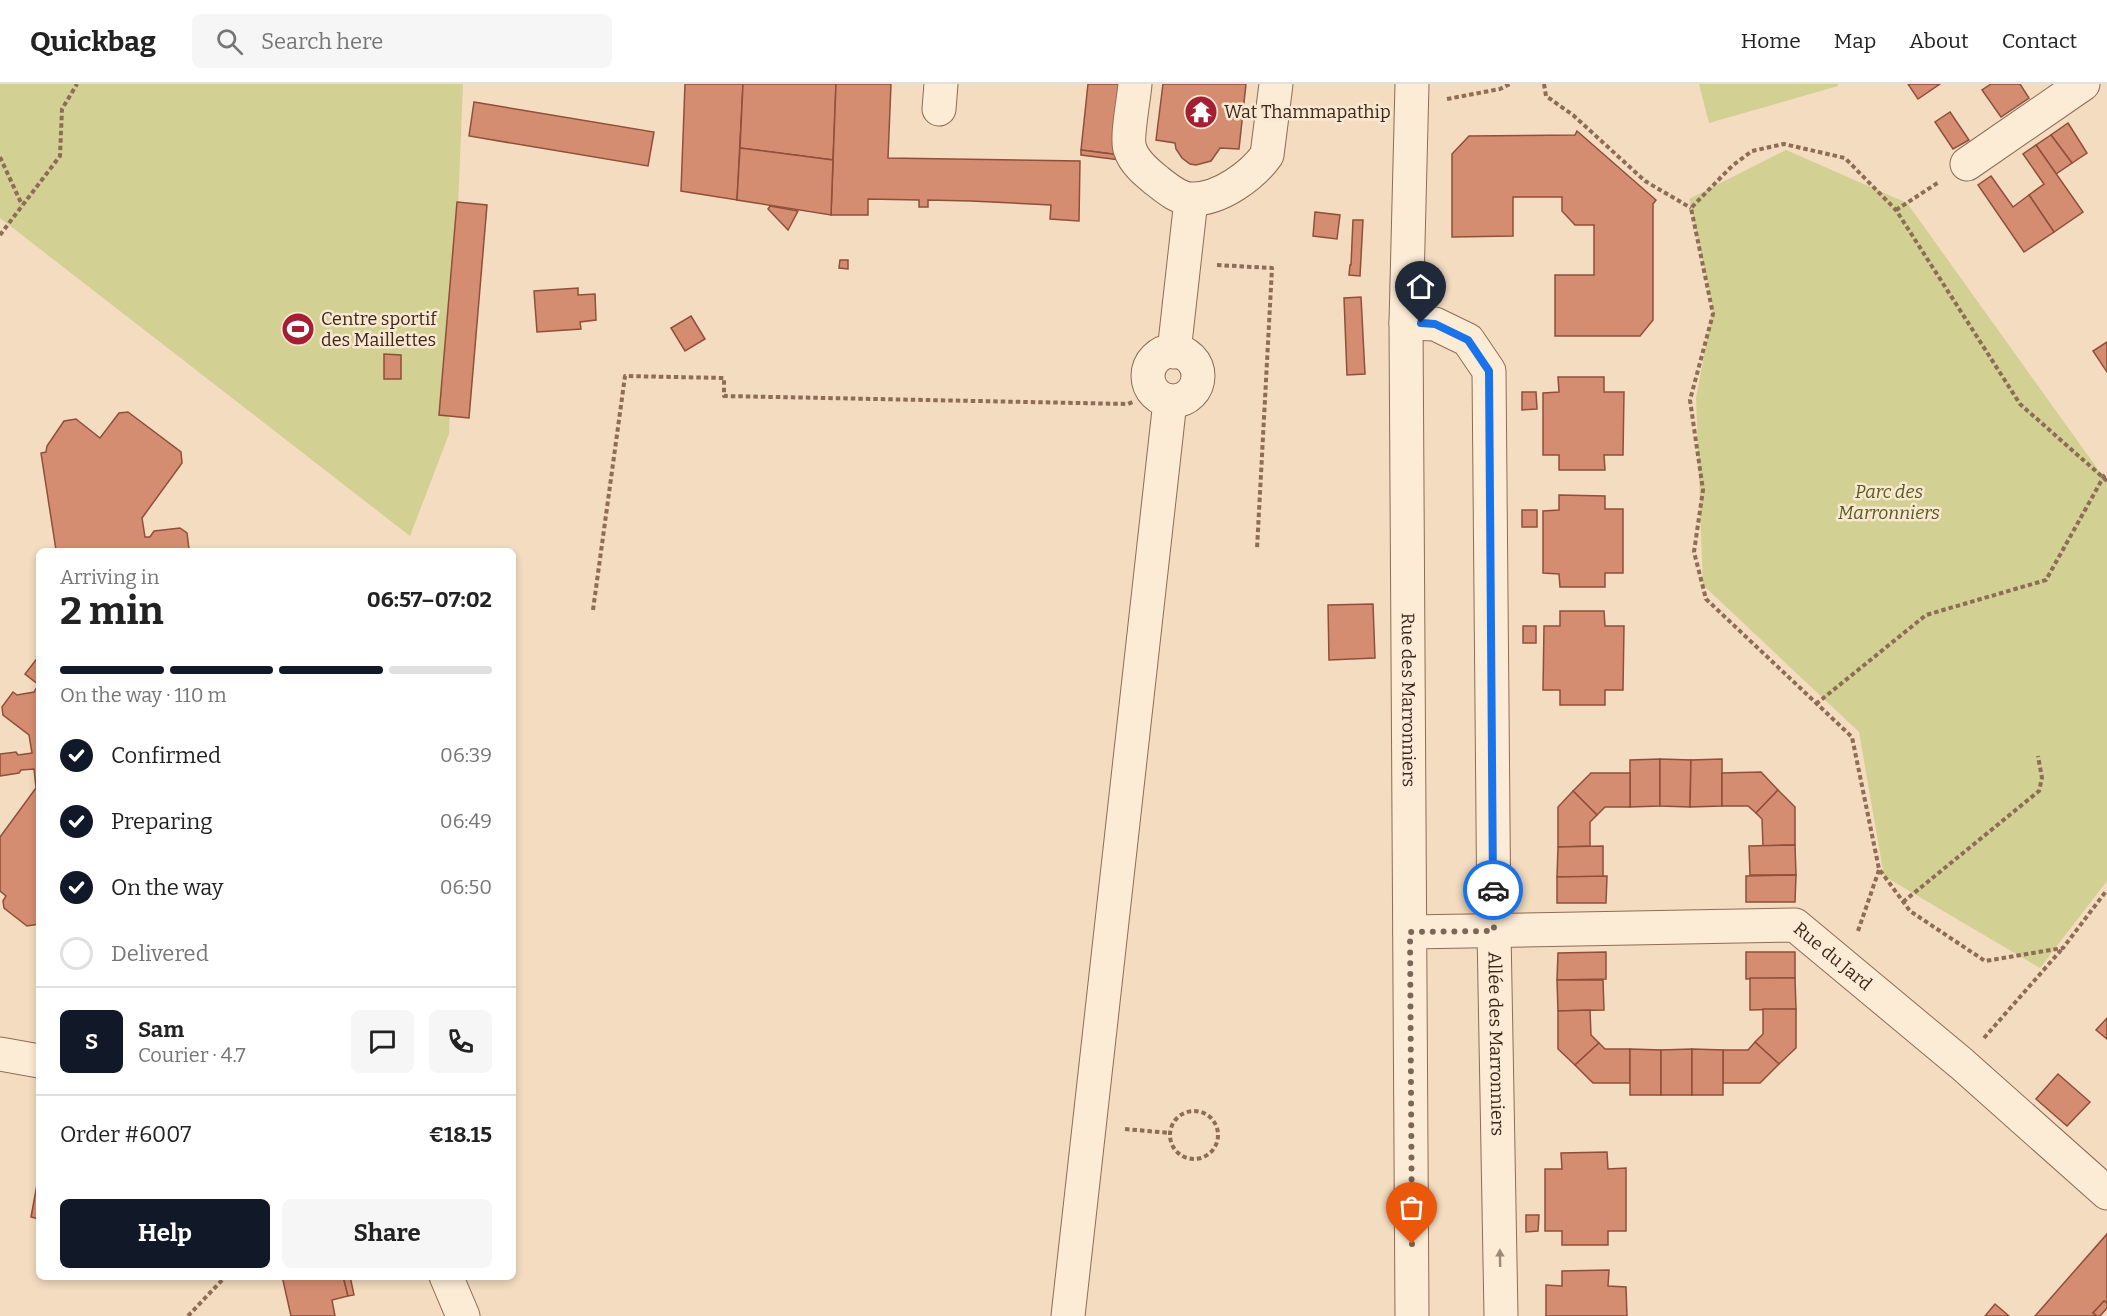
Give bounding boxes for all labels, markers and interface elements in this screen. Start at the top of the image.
search box [192,14,612,68]
text: Quickbag [30,25,156,58]
icon: search [213,25,246,58]
text: Search here [261,28,383,55]
text: Home [1741,28,1801,54]
text: Map [1834,28,1876,54]
text: About [1909,28,1969,54]
text: Contact [2002,28,2077,54]
temple icon: Wat Thammapathip [1183,94,1219,130]
place label: Wat Thammapathip [1224,101,1391,123]
pin [1395,261,1446,323]
icon: home [1404,270,1437,303]
place label: Centre sportif des Maillettes [321,308,438,351]
sports icon: Centre sportif des Maillettes [280,311,316,347]
park label: Parc des Marronniers [1838,481,1940,524]
text: Arriving in [60,565,159,589]
text: 06:57–07:02 [367,586,492,613]
text: 2 min [60,588,164,634]
street label: Rue des Marronniers [1397,613,1420,787]
text: On the way · 110 m [60,683,227,707]
icon: check [60,739,93,772]
text: Confirmed [111,742,221,769]
text: 06:39 [440,743,492,767]
icon: check [60,805,93,838]
text: Preparing [111,808,213,835]
text: 06:49 [440,809,492,833]
courier [1463,860,1523,920]
icon: check [60,871,93,904]
text: On the way [111,874,223,901]
icon: car [1477,874,1510,907]
text: 06:50 [440,875,492,899]
street label: Rue du Jard [1789,917,1877,995]
text: Delivered [111,940,209,967]
street label: Allée des Marronniers [1483,951,1509,1136]
button: chat [351,1010,414,1073]
button: phone [429,1010,492,1073]
text: Sam [138,1016,184,1043]
text: S [85,1028,98,1055]
text: Courier · 4.7 [138,1043,246,1067]
text: Order #6007 [60,1121,191,1148]
text: €18.15 [429,1121,492,1148]
pin [1386,1182,1437,1244]
icon: bag [1395,1191,1428,1224]
button: Help [60,1199,270,1268]
button: Share [282,1199,492,1268]
one-way arrow [1495,1248,1505,1267]

